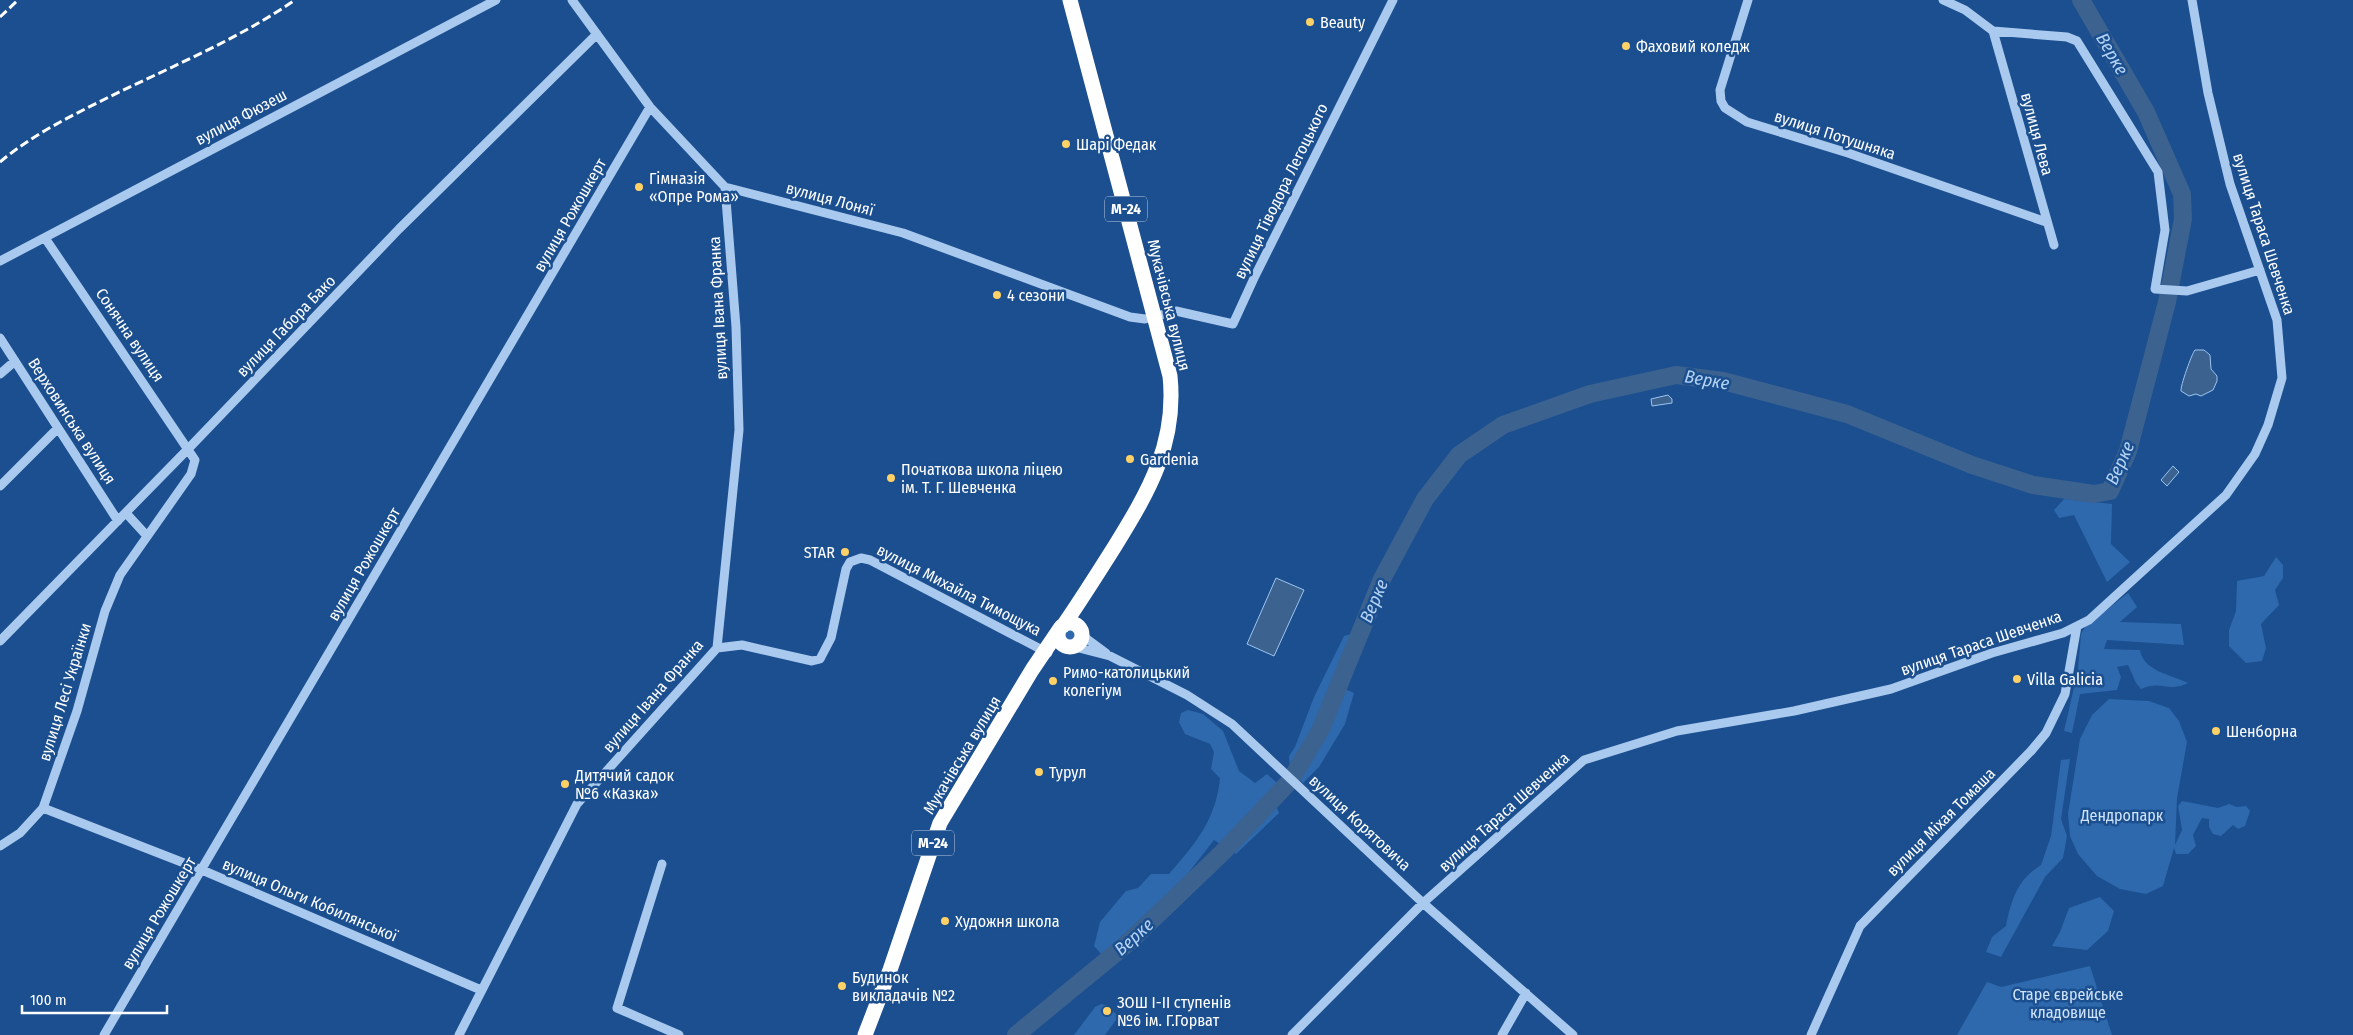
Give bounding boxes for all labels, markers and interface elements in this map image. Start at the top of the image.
place label: Beauty [1320,13,1366,32]
marker: Beauty [1304,16,1316,28]
water label: Верке [2091,29,2133,79]
place label: Фаховий коледж [1636,37,1750,56]
marker: Фаховий коледж [1620,40,1632,52]
street label: вулиця Фюзеш [192,85,290,149]
street label: вулиця Лева [2017,91,2057,178]
street label: вулиця Тіводора Легоцького [1230,100,1332,282]
street label: вулиця Потушняка [1772,106,1898,164]
place label: Шарі Федак [1076,135,1157,154]
marker: Шарі Федак [1060,138,1072,150]
street label: вулиця Тараса Шевченка [2229,151,2299,317]
street label: вулиця Рожошкерт [530,154,610,275]
place label: Гімназія «Опре Рома» [649,169,739,206]
street label: вулиця Лоняї [784,178,877,220]
marker: Гімназія «Опре Рома» [633,181,645,193]
road number: М-24 [1105,196,1147,222]
street label: вулиця Івана Франка [705,236,731,380]
street label: Мукачівська вулиця [1143,237,1195,373]
street label: вулиця Габора Бако [233,271,339,381]
street label: Сонячна вулиця [92,285,168,385]
place label: 4 сезони [1007,286,1065,305]
marker: 4 сезони [991,289,1003,301]
street label: Верховинська вулиця [24,354,120,488]
water label: Верке [1683,365,1732,395]
water label: Верке [2101,438,2139,488]
place label: Gardenia [1140,450,1199,469]
marker: Gardenia [1124,453,1136,465]
place label: Початкова школа ліцею ім. Т. Г. Шевченка [901,460,1063,497]
marker: Початкова школа ліцею ім. Т. Г. Шевченка [885,472,897,484]
street label: вулиця Рожошкерт [324,503,404,624]
street label: вулиця Михайла Тимощука [874,540,1045,640]
place label: STAR [804,543,835,562]
marker: STAR [839,546,851,558]
water label: Верке [1355,576,1393,626]
street label: вулиця Тараса Шевченка [1898,606,2064,679]
street label: вулиця Лесі Українки [35,621,95,763]
street label: вулиця Івана Франка [599,636,707,756]
place label: Римо-католицький колегіум [1063,663,1190,700]
place label: Villa Galicia [2027,670,2103,689]
marker: Villa Galicia [2011,673,2023,685]
marker: Римо-католицький колегіум [1047,675,1059,687]
street label: Мукачівська вулиця [919,692,1005,818]
place label: Шенборна [2226,722,2297,741]
marker: Шенборна [2210,725,2222,737]
street label: вулиця Тараса Шевченка [1435,748,1573,876]
place label: Турул [1049,763,1087,782]
street label: вулиця Міхая Томаша [1883,764,1999,880]
place label: Дитячий садок №6 «Казка» [574,766,674,803]
marker: Турул [1033,766,1045,778]
street label: вулиця Корятовича [1305,771,1415,875]
marker: Дитячий садок №6 «Казка» [559,778,571,790]
park label: Дендропарк [2080,806,2164,825]
road number: М-24 [912,830,954,856]
street label: вулиця Рожошкерт [118,853,200,973]
street label: вулиця Ольги Кобилянської [220,854,401,946]
place label: Художня школа [955,912,1060,931]
water label: Верке [1110,913,1158,960]
marker: Художня школа [939,915,951,927]
place label: Будинок викладачів №2 [852,968,955,1005]
marker: Будинок викладачів №2 [836,980,848,992]
scale bar [22,982,168,1014]
park label: Старе єврейське кладовище [2013,985,2124,1022]
text: 100 m [30,991,67,1009]
place label: ЗОШ І-ІІ ступенів №6 ім. Г.Горват [1117,993,1231,1030]
marker: ЗОШ І-ІІ ступенів №6 ім. Г.Горват [1101,1005,1113,1017]

